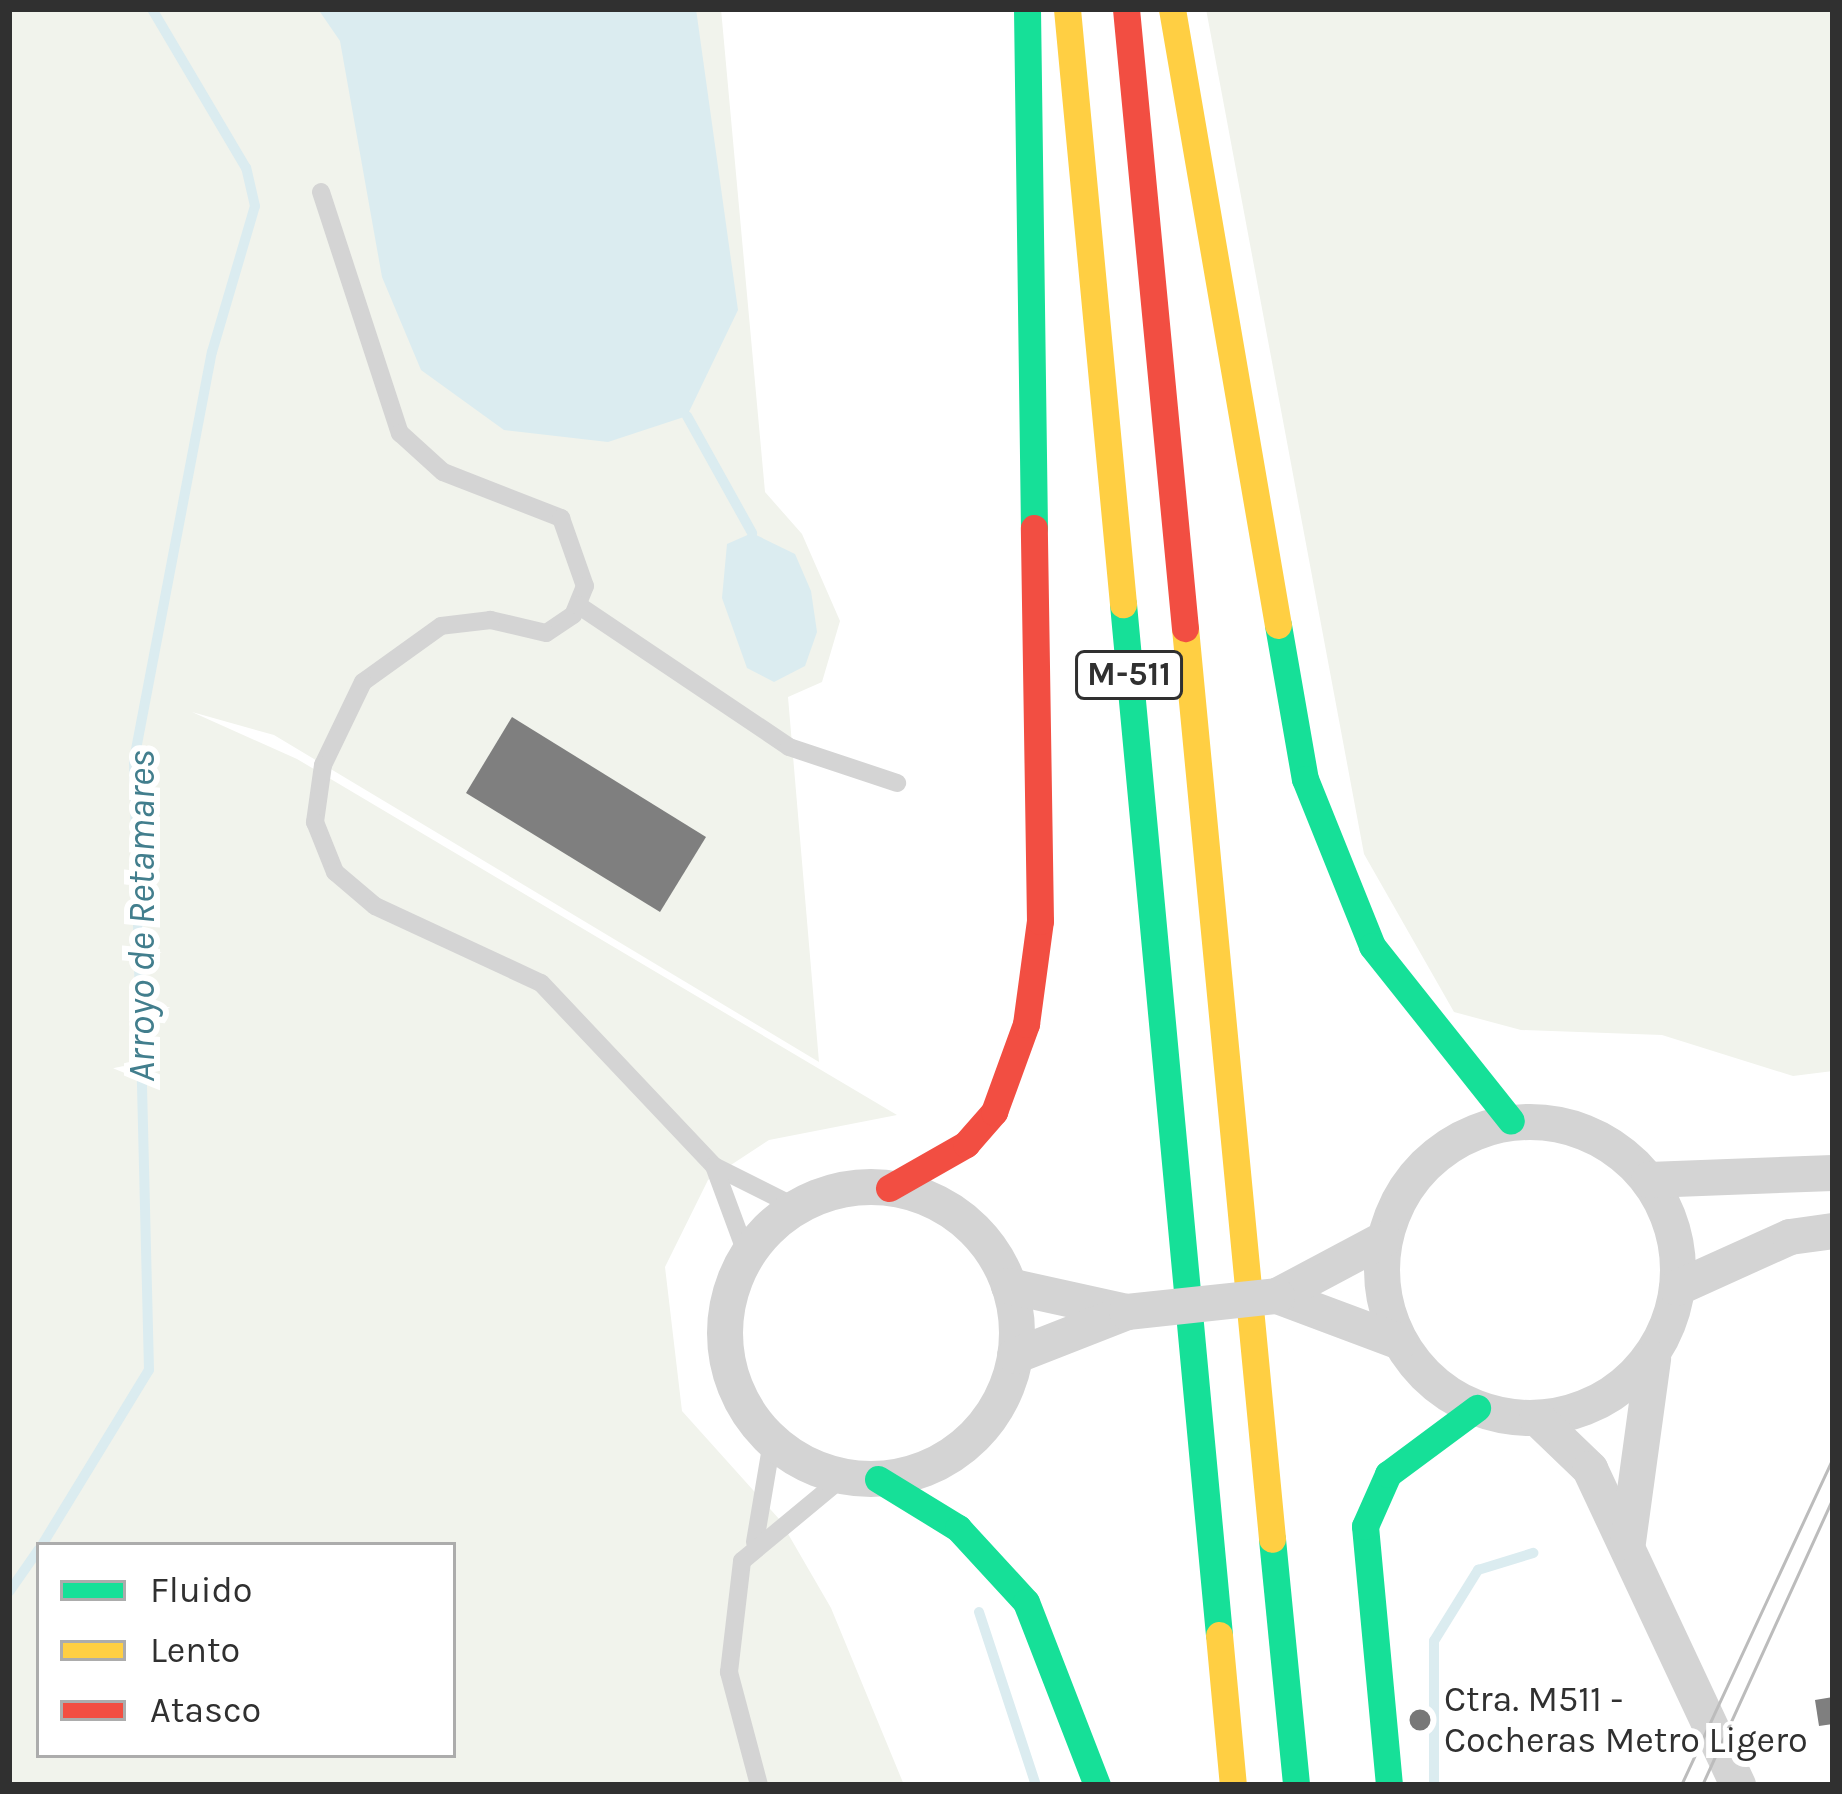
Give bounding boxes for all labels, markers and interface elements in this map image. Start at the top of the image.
road number: M-511 [1075,648,1183,702]
water label: Arroyo de Retamares [118,750,164,1082]
legend [36,1542,456,1758]
text: Fluido [150,1569,252,1611]
text: Lento [150,1629,240,1671]
place label: Ctra. M511 - Cocheras Metro Ligero [1444,1677,1808,1762]
text: Atasco [150,1689,261,1731]
marker: Ctra. M511 - Cocheras Metro Ligero [1407,1707,1433,1733]

